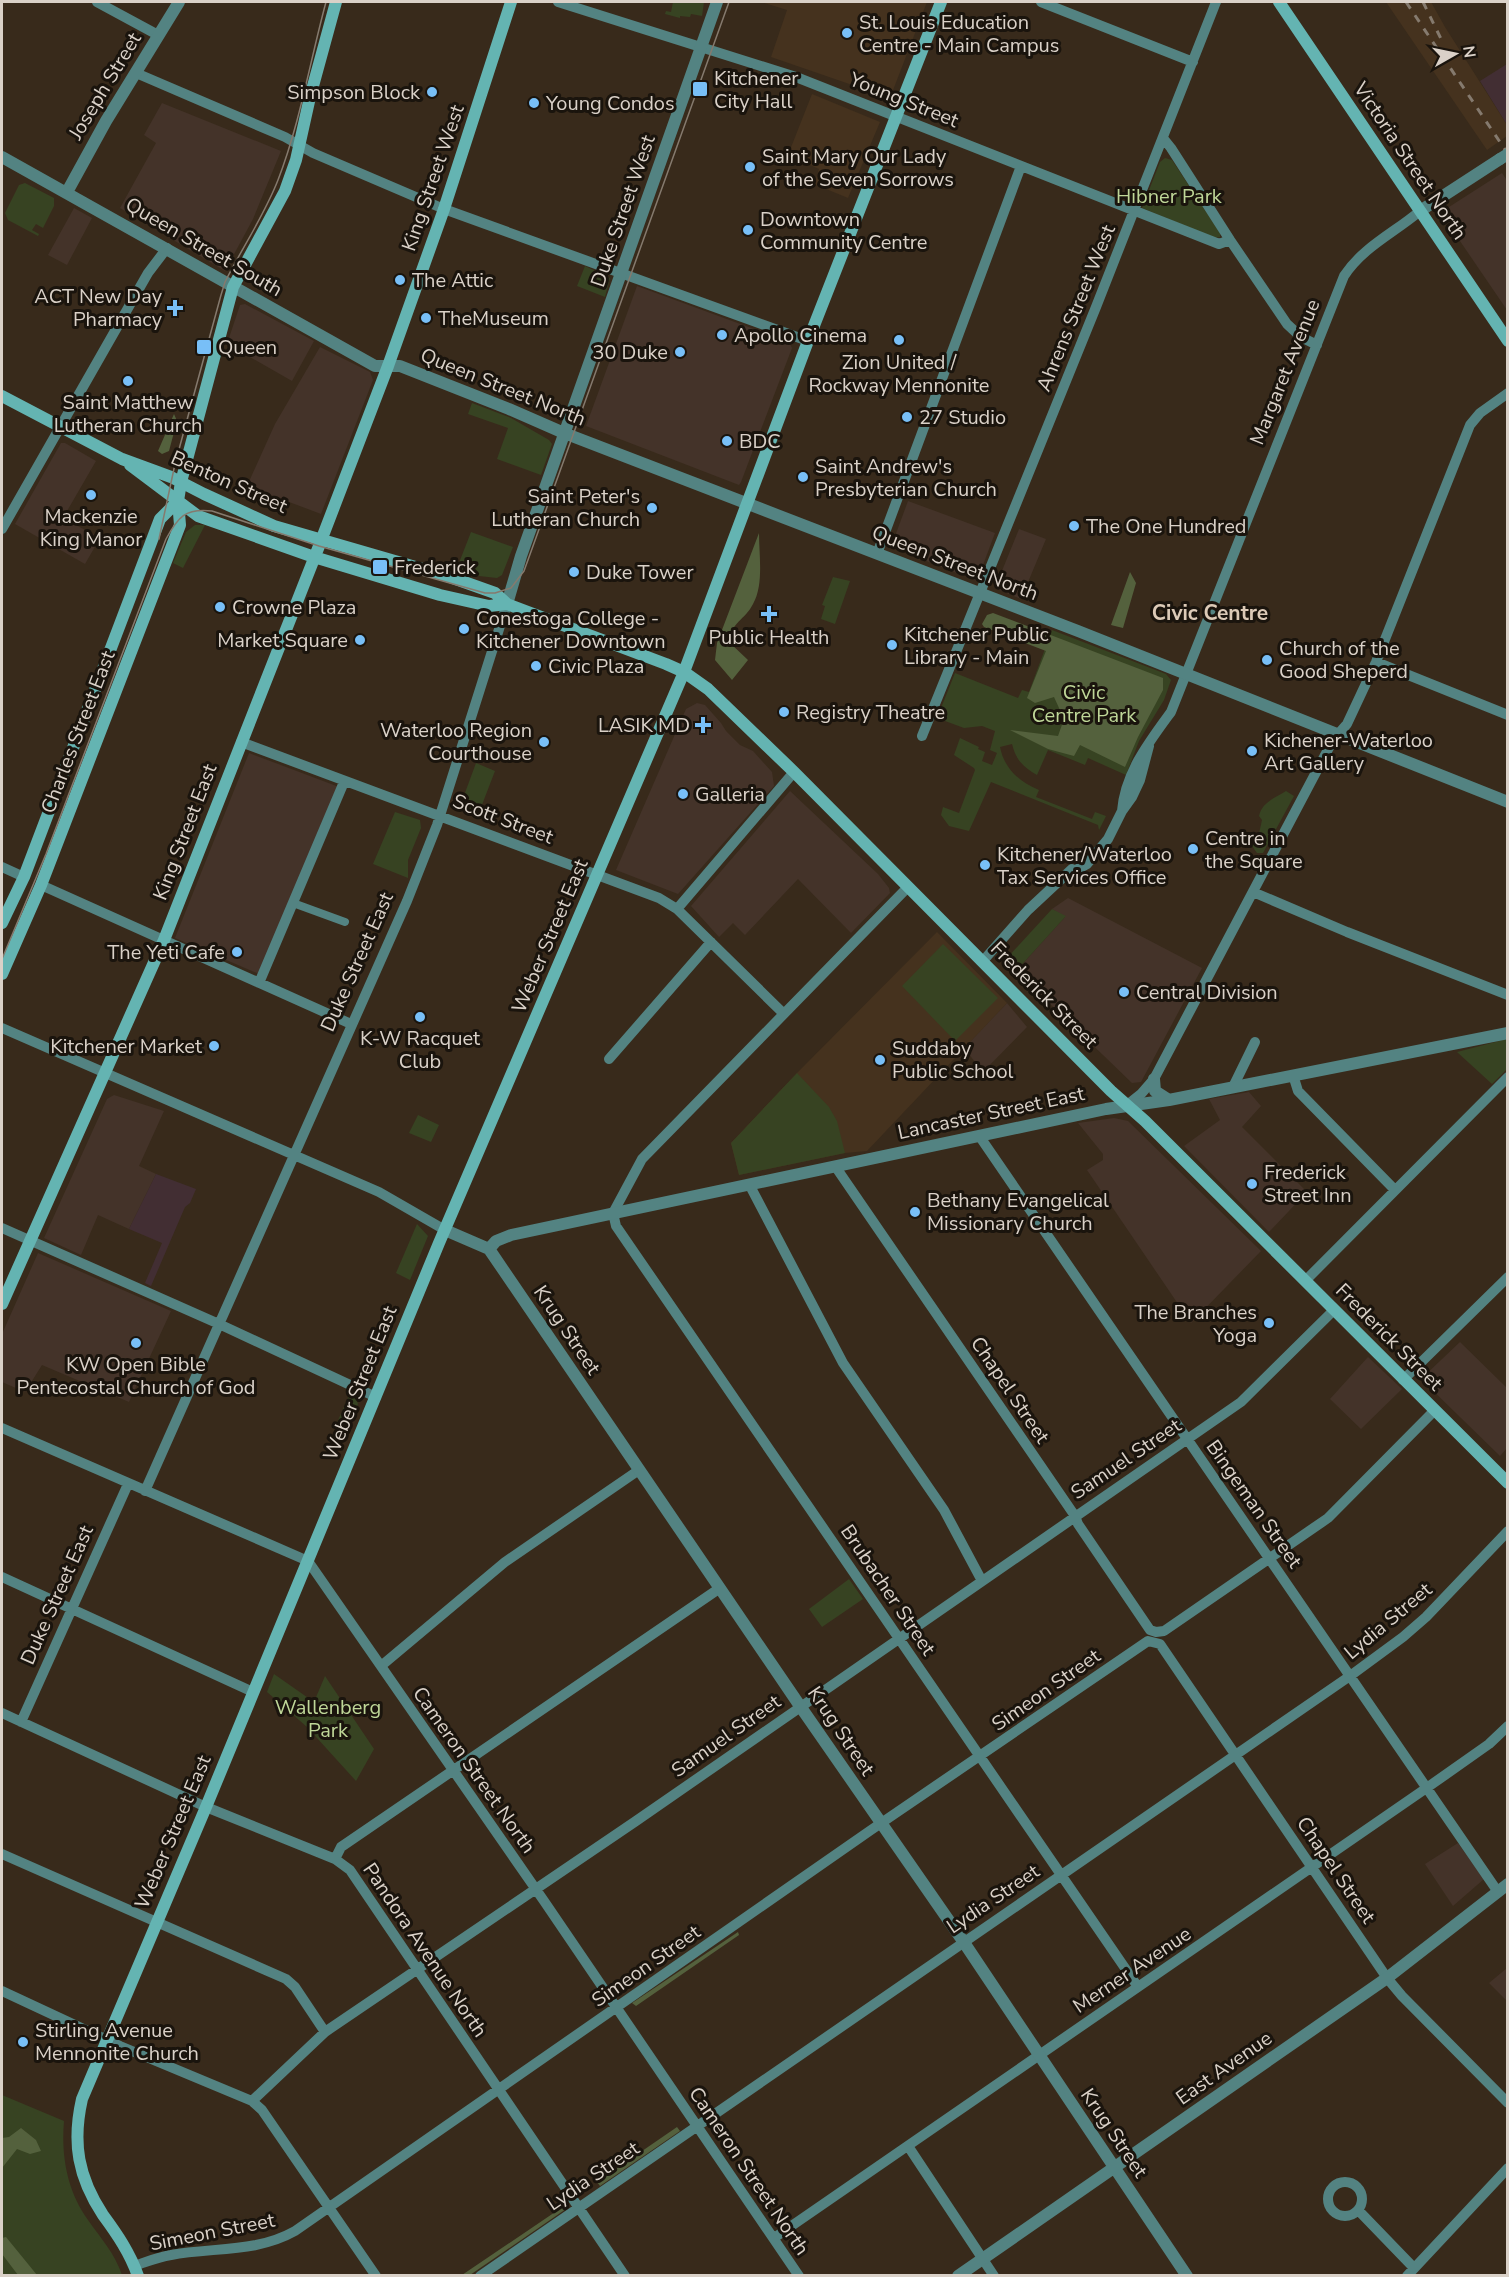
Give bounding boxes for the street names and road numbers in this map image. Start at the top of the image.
street label: Joseph Street [62,27,148,145]
street label: Young Street [844,65,964,135]
street label: Victoria Street North [1347,76,1473,245]
street label: King Street West [395,100,471,255]
street label: Duke Street West [584,130,662,291]
street label: Queen Street South [121,191,287,303]
street label: Ahrens Street West [1030,220,1122,395]
street label: Margaret Avenue [1243,295,1327,449]
street label: Queen Street North [416,342,590,432]
street label: Benton Street [167,444,292,520]
street label: Queen Street North [868,519,1042,607]
street label: Charles Street East [35,646,122,817]
street label: King Street East [147,759,224,904]
street label: Scott Street [449,787,558,851]
street label: Weber Street East [505,854,595,1017]
street label: Duke Street East [314,887,400,1036]
street label: Frederick Street [984,935,1104,1055]
street label: Lancaster Street East [895,1080,1088,1146]
street label: Frederick Street [1329,1277,1449,1397]
street label: Krug Street [527,1280,607,1381]
street label: Weber Street East [317,1301,404,1464]
street label: Chapel Street [964,1331,1056,1450]
street label: Samuel Street [1066,1412,1187,1506]
street label: Bingeman Street [1200,1435,1309,1574]
street label: Brubacher Street [834,1519,942,1661]
street label: Duke Street East [14,1520,100,1669]
street label: Lydia Street [1338,1576,1438,1666]
street label: Simeon Street [986,1642,1107,1737]
street label: Cameron Street North [406,1681,542,1859]
street label: Krug Street [801,1681,881,1782]
street label: Samuel Street [666,1688,787,1784]
street label: Weber Street East [128,1750,218,1913]
street label: Chapel Street [1290,1811,1382,1930]
street label: Lydia Street [941,1857,1046,1940]
street label: Pandora Avenue North [357,1858,493,2042]
street label: Simeon Street [586,1918,707,2013]
street label: Merner Avenue [1068,1920,1196,2020]
street label: East Avenue [1170,2025,1278,2111]
street label: Cameron Street North [682,2081,816,2261]
street label: Krug Street [1074,2083,1154,2184]
street label: Lydia Street [541,2134,646,2217]
street label: Simeon Street [147,2206,278,2257]

